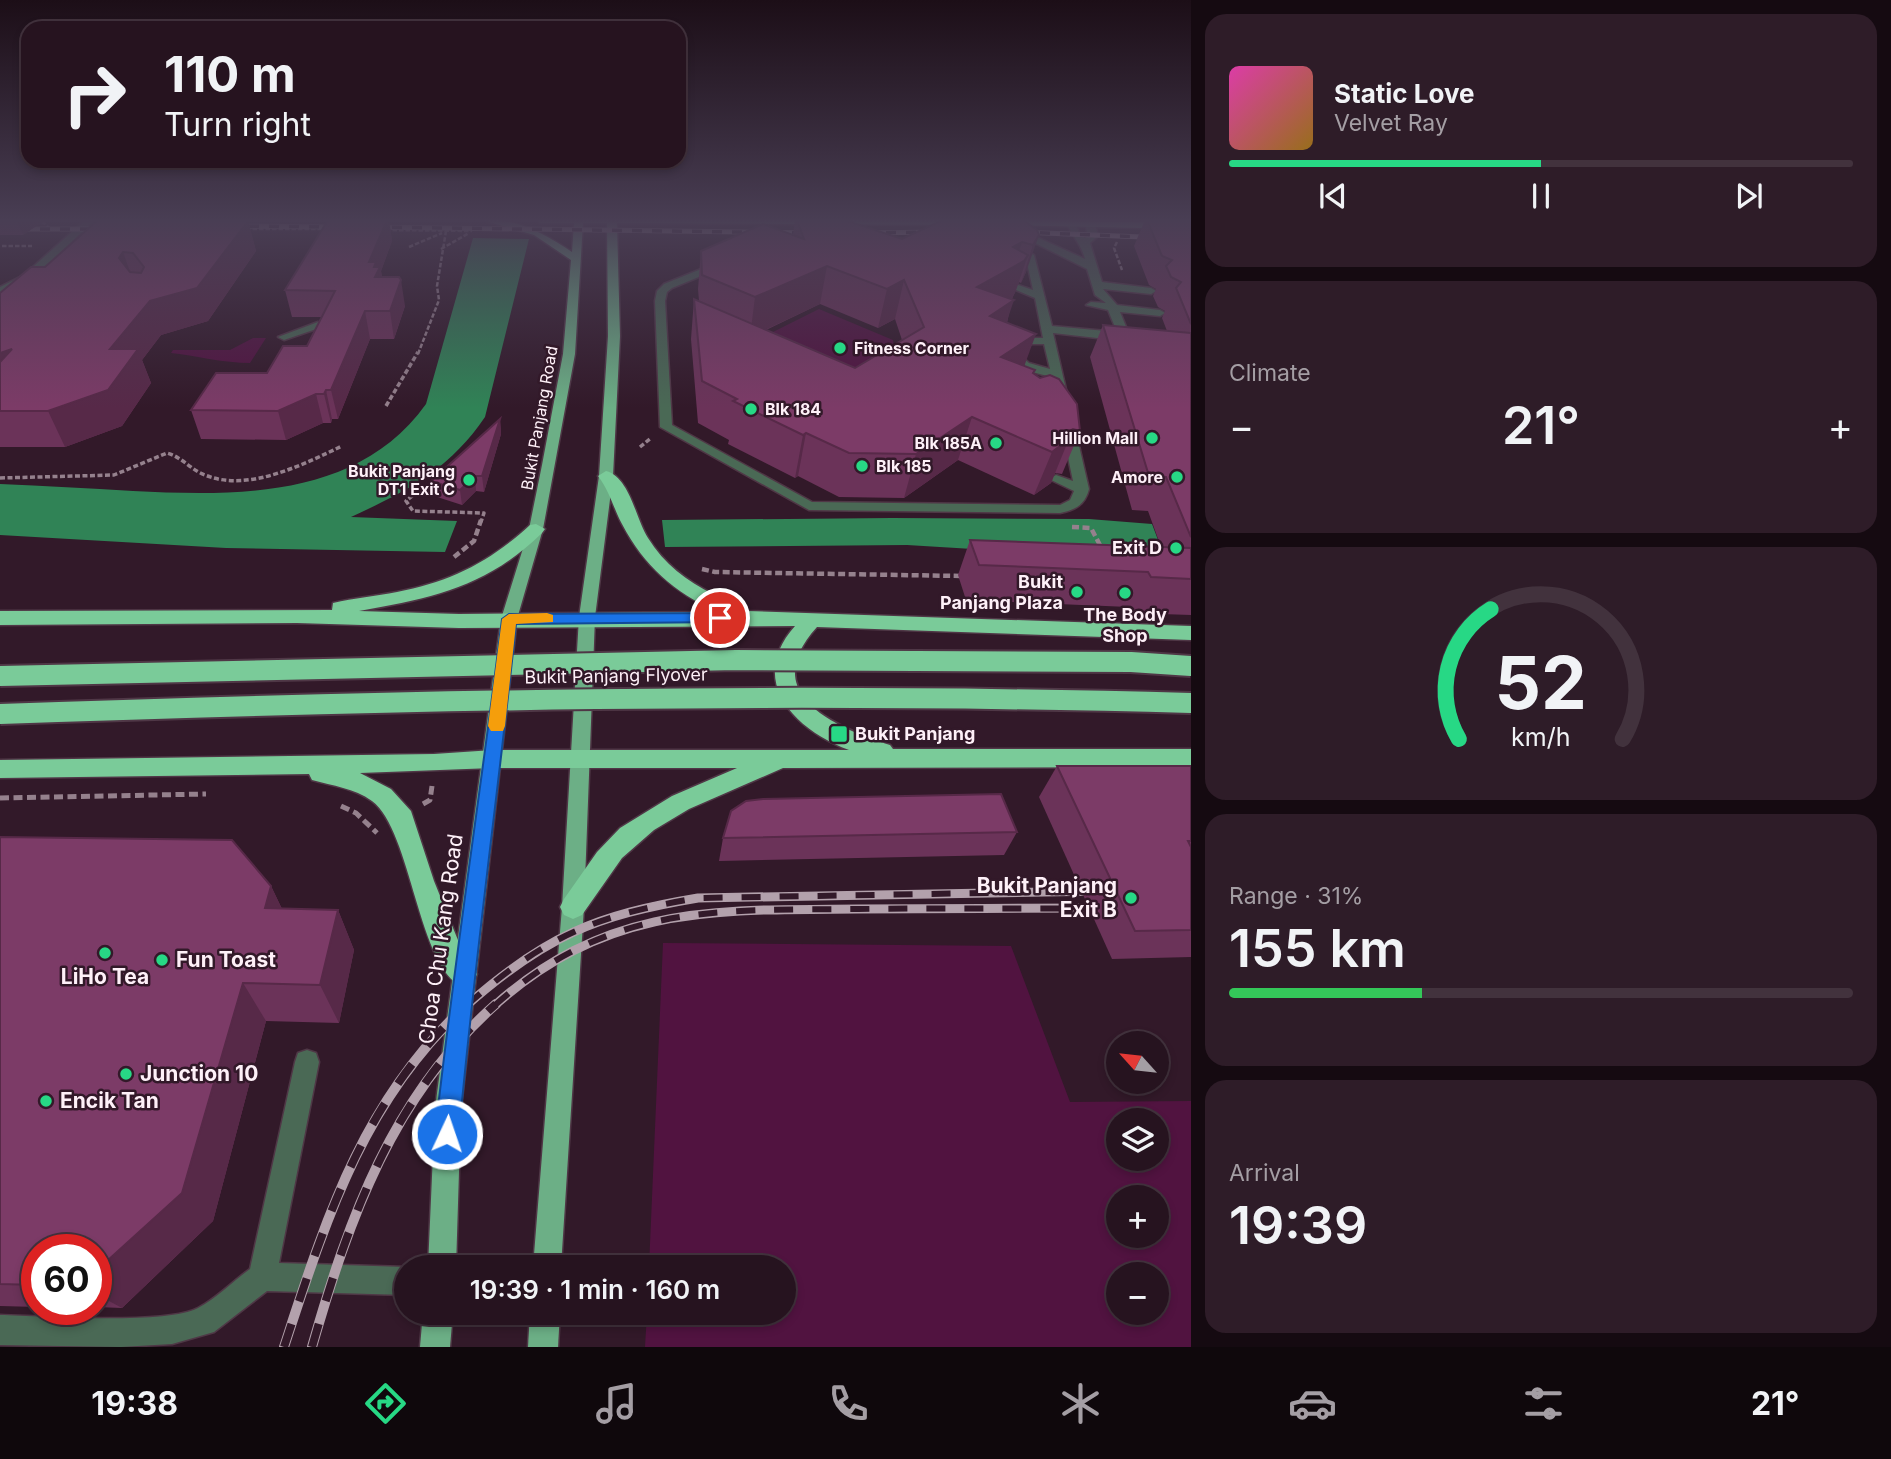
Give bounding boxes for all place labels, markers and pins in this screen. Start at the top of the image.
place label: Fitness Corner [854,338,970,358]
marker: Fitness Corner [832,340,848,356]
place label: Blk 184 [765,399,821,419]
marker: Blk 184 [743,401,759,417]
place label: Hillion Mall [1052,428,1138,448]
marker: Hillion Mall [1144,430,1160,446]
place label: Blk 185A [915,433,982,453]
marker: Blk 185A [988,435,1004,451]
place label: Blk 185 [876,456,932,476]
marker: Blk 185 [854,458,870,474]
place label: Bukit Panjang DT1 Exit C [348,461,455,499]
place label: Amore [1111,467,1163,487]
marker: Amore [1169,469,1185,485]
marker: Bukit Panjang DT1 Exit C [461,472,477,488]
place label: Exit D [1112,537,1162,558]
marker: Exit D [1168,540,1184,556]
place label: Bukit Panjang Plaza [940,571,1063,613]
marker: Bukit Panjang Plaza [1069,584,1085,600]
marker: The Body Shop [1117,585,1133,601]
pin [690,588,750,648]
place label: The Body Shop [1083,604,1167,646]
place label: Bukit Panjang [855,723,975,744]
marker: Bukit Panjang [829,724,849,744]
place label: Bukit Panjang Exit B [977,873,1117,922]
marker: Bukit Panjang Exit B [1123,890,1139,906]
marker: LiHo Tea [97,945,113,961]
place label: Fun Toast [176,947,276,972]
marker: Fun Toast [154,952,170,968]
place label: LiHo Tea [61,964,149,989]
place label: Junction 10 [140,1061,258,1086]
marker: Junction 10 [118,1066,134,1082]
place label: Encik Tan [60,1088,159,1113]
marker: Encik Tan [38,1093,54,1109]

